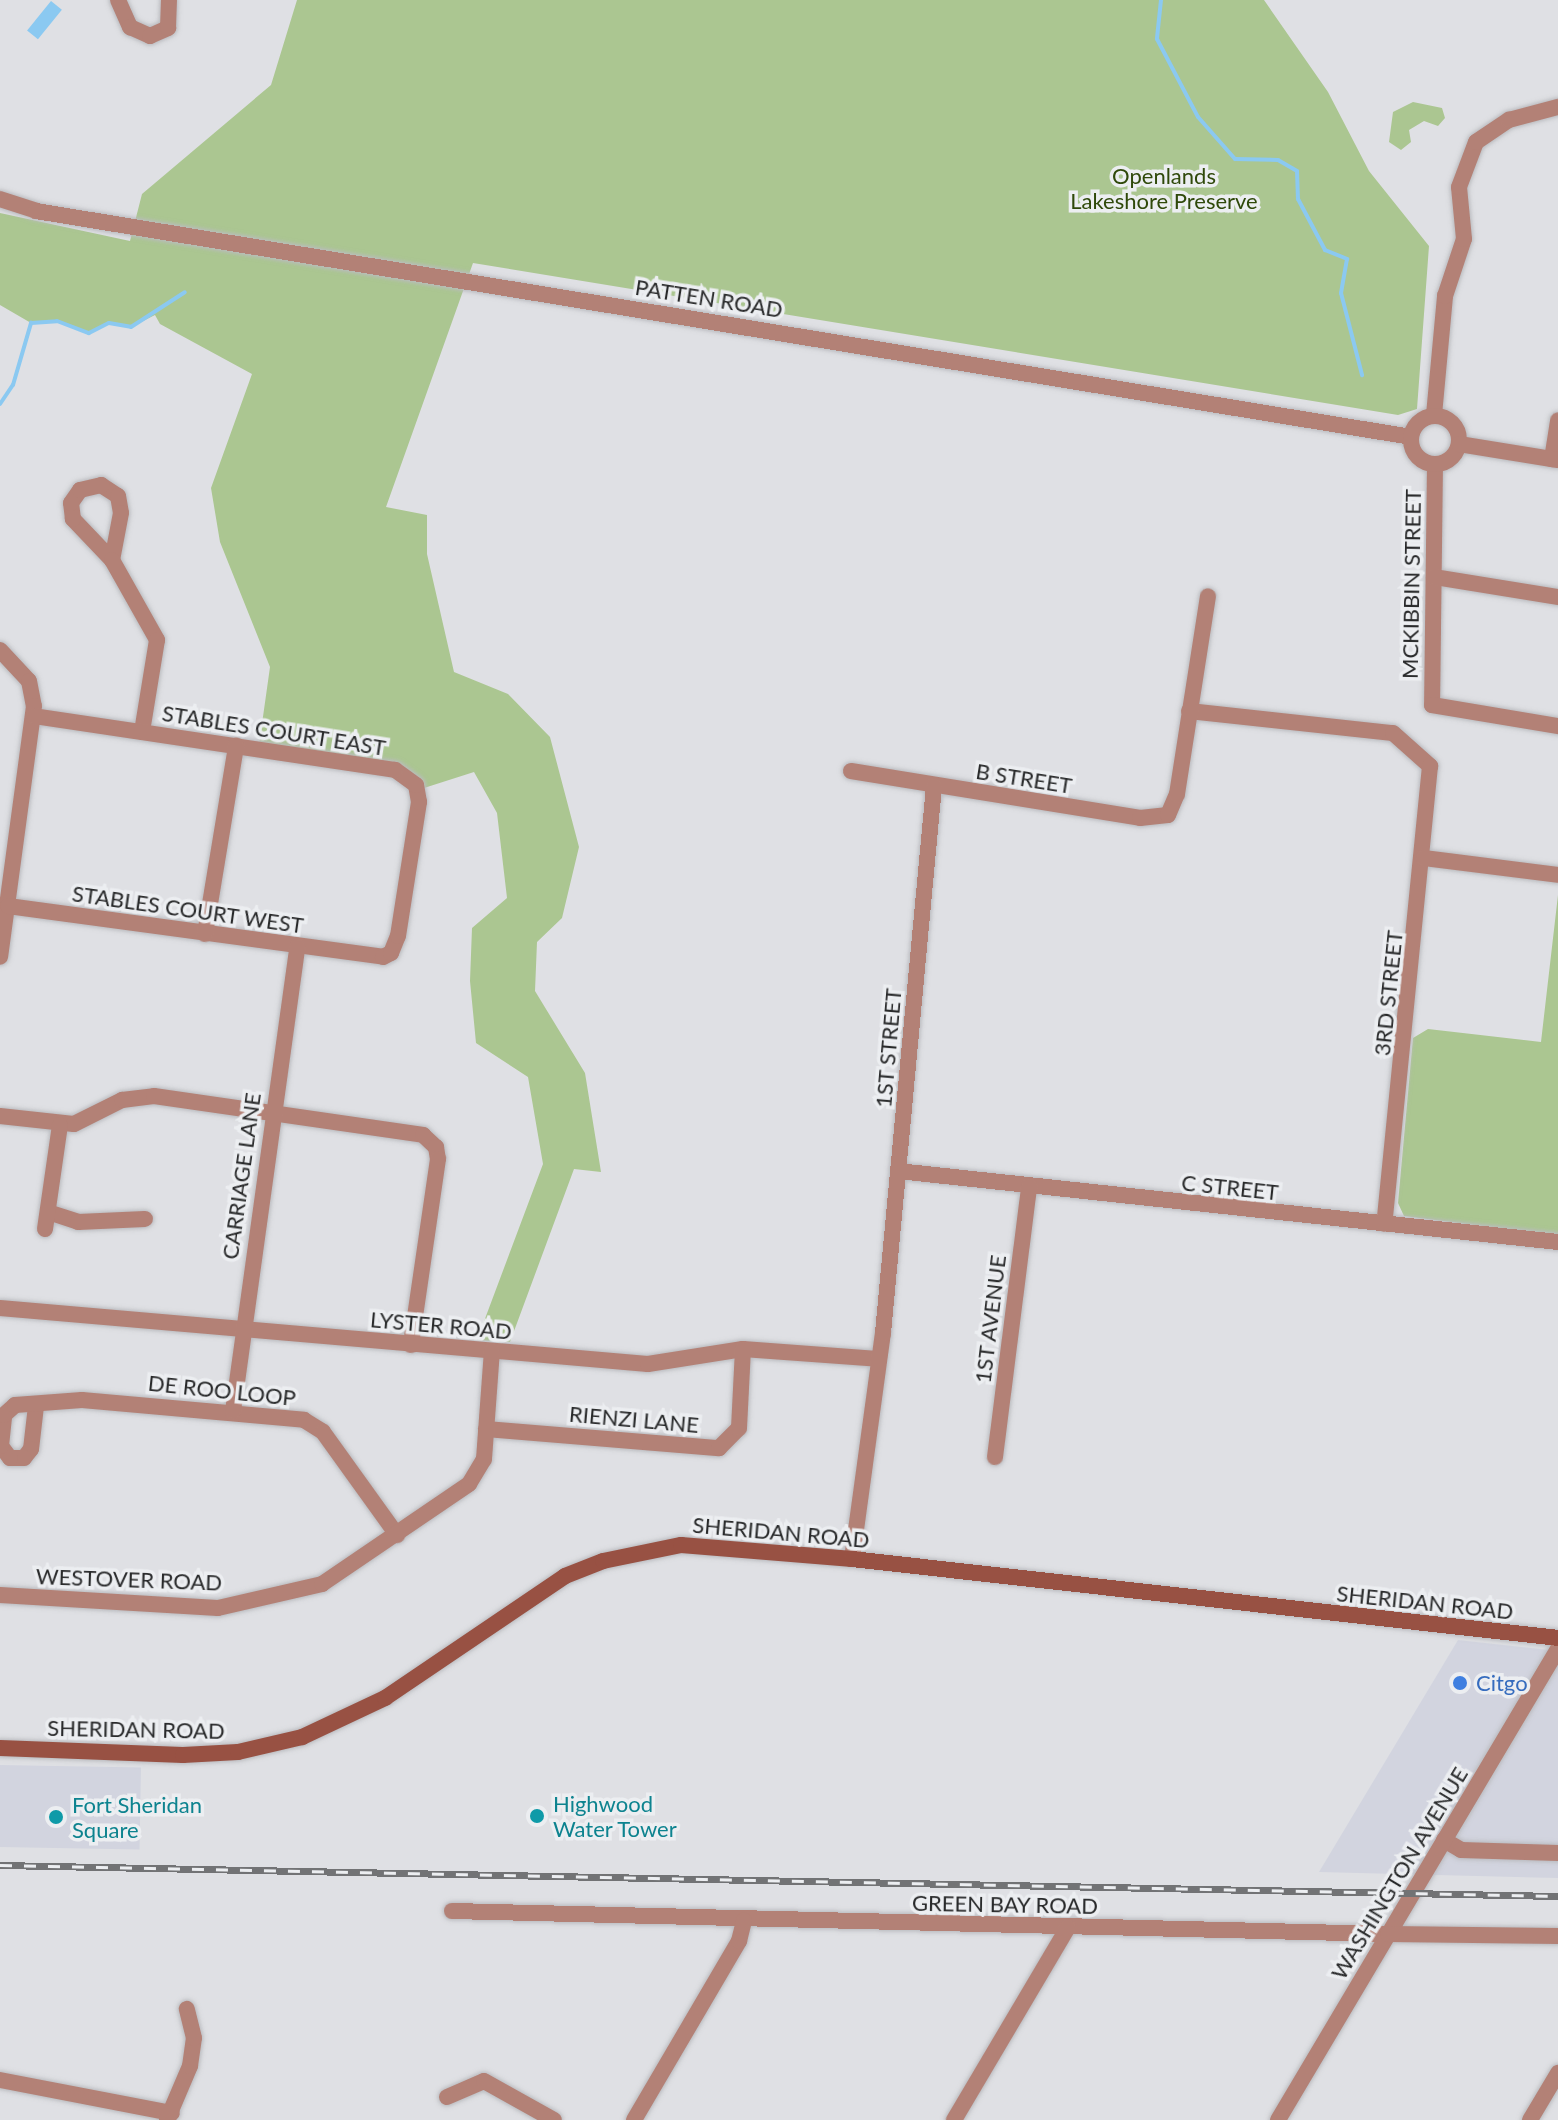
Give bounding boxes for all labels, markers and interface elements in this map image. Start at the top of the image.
park label: Openlands Lakeshore Preserve [1070,162,1258,214]
street label: PATTEN ROAD [633,273,785,323]
street label: MCKIBBIN STREET [1396,489,1426,679]
street label: STABLES COURT EAST [160,699,388,761]
street label: B STREET [974,757,1074,799]
street label: STABLES COURT WEST [70,880,306,938]
street label: 3RD STREET [1368,929,1408,1057]
street label: 1ST STREET [870,987,906,1109]
street label: CARRIAGE LANE [216,1091,266,1261]
street label: C STREET [1180,1169,1280,1205]
street label: 1ST AVENUE [969,1253,1011,1385]
street label: LYSTER ROAD [369,1306,513,1344]
street label: DE ROO LOOP [147,1369,297,1411]
street label: RIENZI LANE [568,1400,700,1438]
street label: SHERIDAN ROAD [691,1511,871,1553]
street label: WESTOVER ROAD [35,1563,223,1595]
street label: SHERIDAN ROAD [1335,1580,1515,1624]
place label: Citgo [1476,1670,1528,1696]
marker: Citgo [1451,1674,1469,1692]
street label: SHERIDAN ROAD [47,1714,225,1744]
street label: WASHINGTON AVENUE [1325,1762,1473,1984]
place label: Highwood Water Tower [553,1790,678,1842]
place label: Fort Sheridan Square [72,1791,202,1842]
marker: Highwood Water Tower [528,1807,546,1825]
marker: Fort Sheridan Square [47,1808,65,1826]
street label: GREEN BAY ROAD [911,1889,1099,1919]

